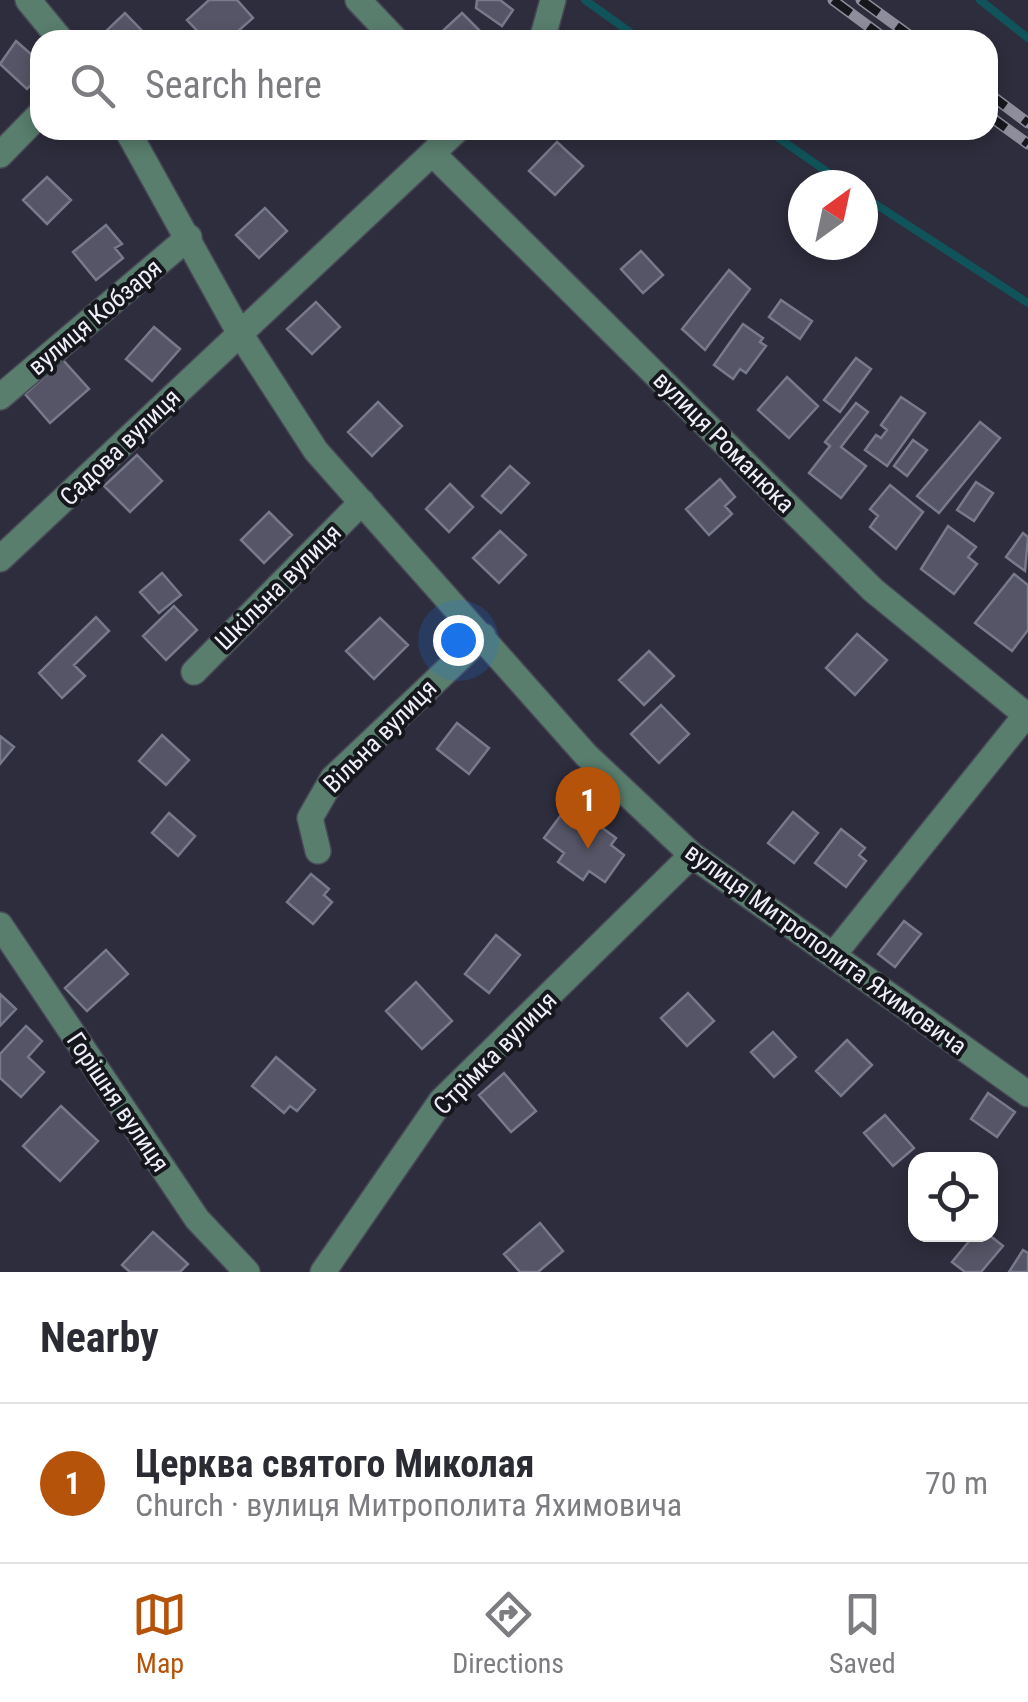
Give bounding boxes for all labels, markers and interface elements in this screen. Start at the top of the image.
search box [30,30,998,140]
icon: search [65,58,120,113]
text: Search here [145,63,322,107]
north arrow [788,170,878,260]
street label: вулиця Кобзаря [23,253,167,381]
street label: вулиця Романюка [647,365,801,519]
street label: Садова вулиця [54,383,186,511]
street label: Шкільна вулиця [209,518,347,656]
your location [433,615,484,666]
street label: Вільна вулиця [318,674,442,798]
pin: 1 [556,766,620,849]
street label: вулиця Митрополита Яхимовича [680,837,972,1061]
street label: Стрімка вулиця [427,985,563,1121]
street label: Горішня вулиця [61,1027,175,1177]
map controls [908,1152,998,1242]
button: locate [908,1152,998,1242]
text: Nearby [40,1313,159,1362]
text: Церква святого Миколая [135,1442,534,1486]
text: 1 [64,1464,81,1502]
text: 70 m [925,1464,988,1502]
text: Church · вулиця Митрополита Яхимовича [135,1486,682,1524]
tab: Map [132,1587,187,1680]
tab: Directions [452,1587,564,1680]
tab: Saved [829,1587,896,1680]

